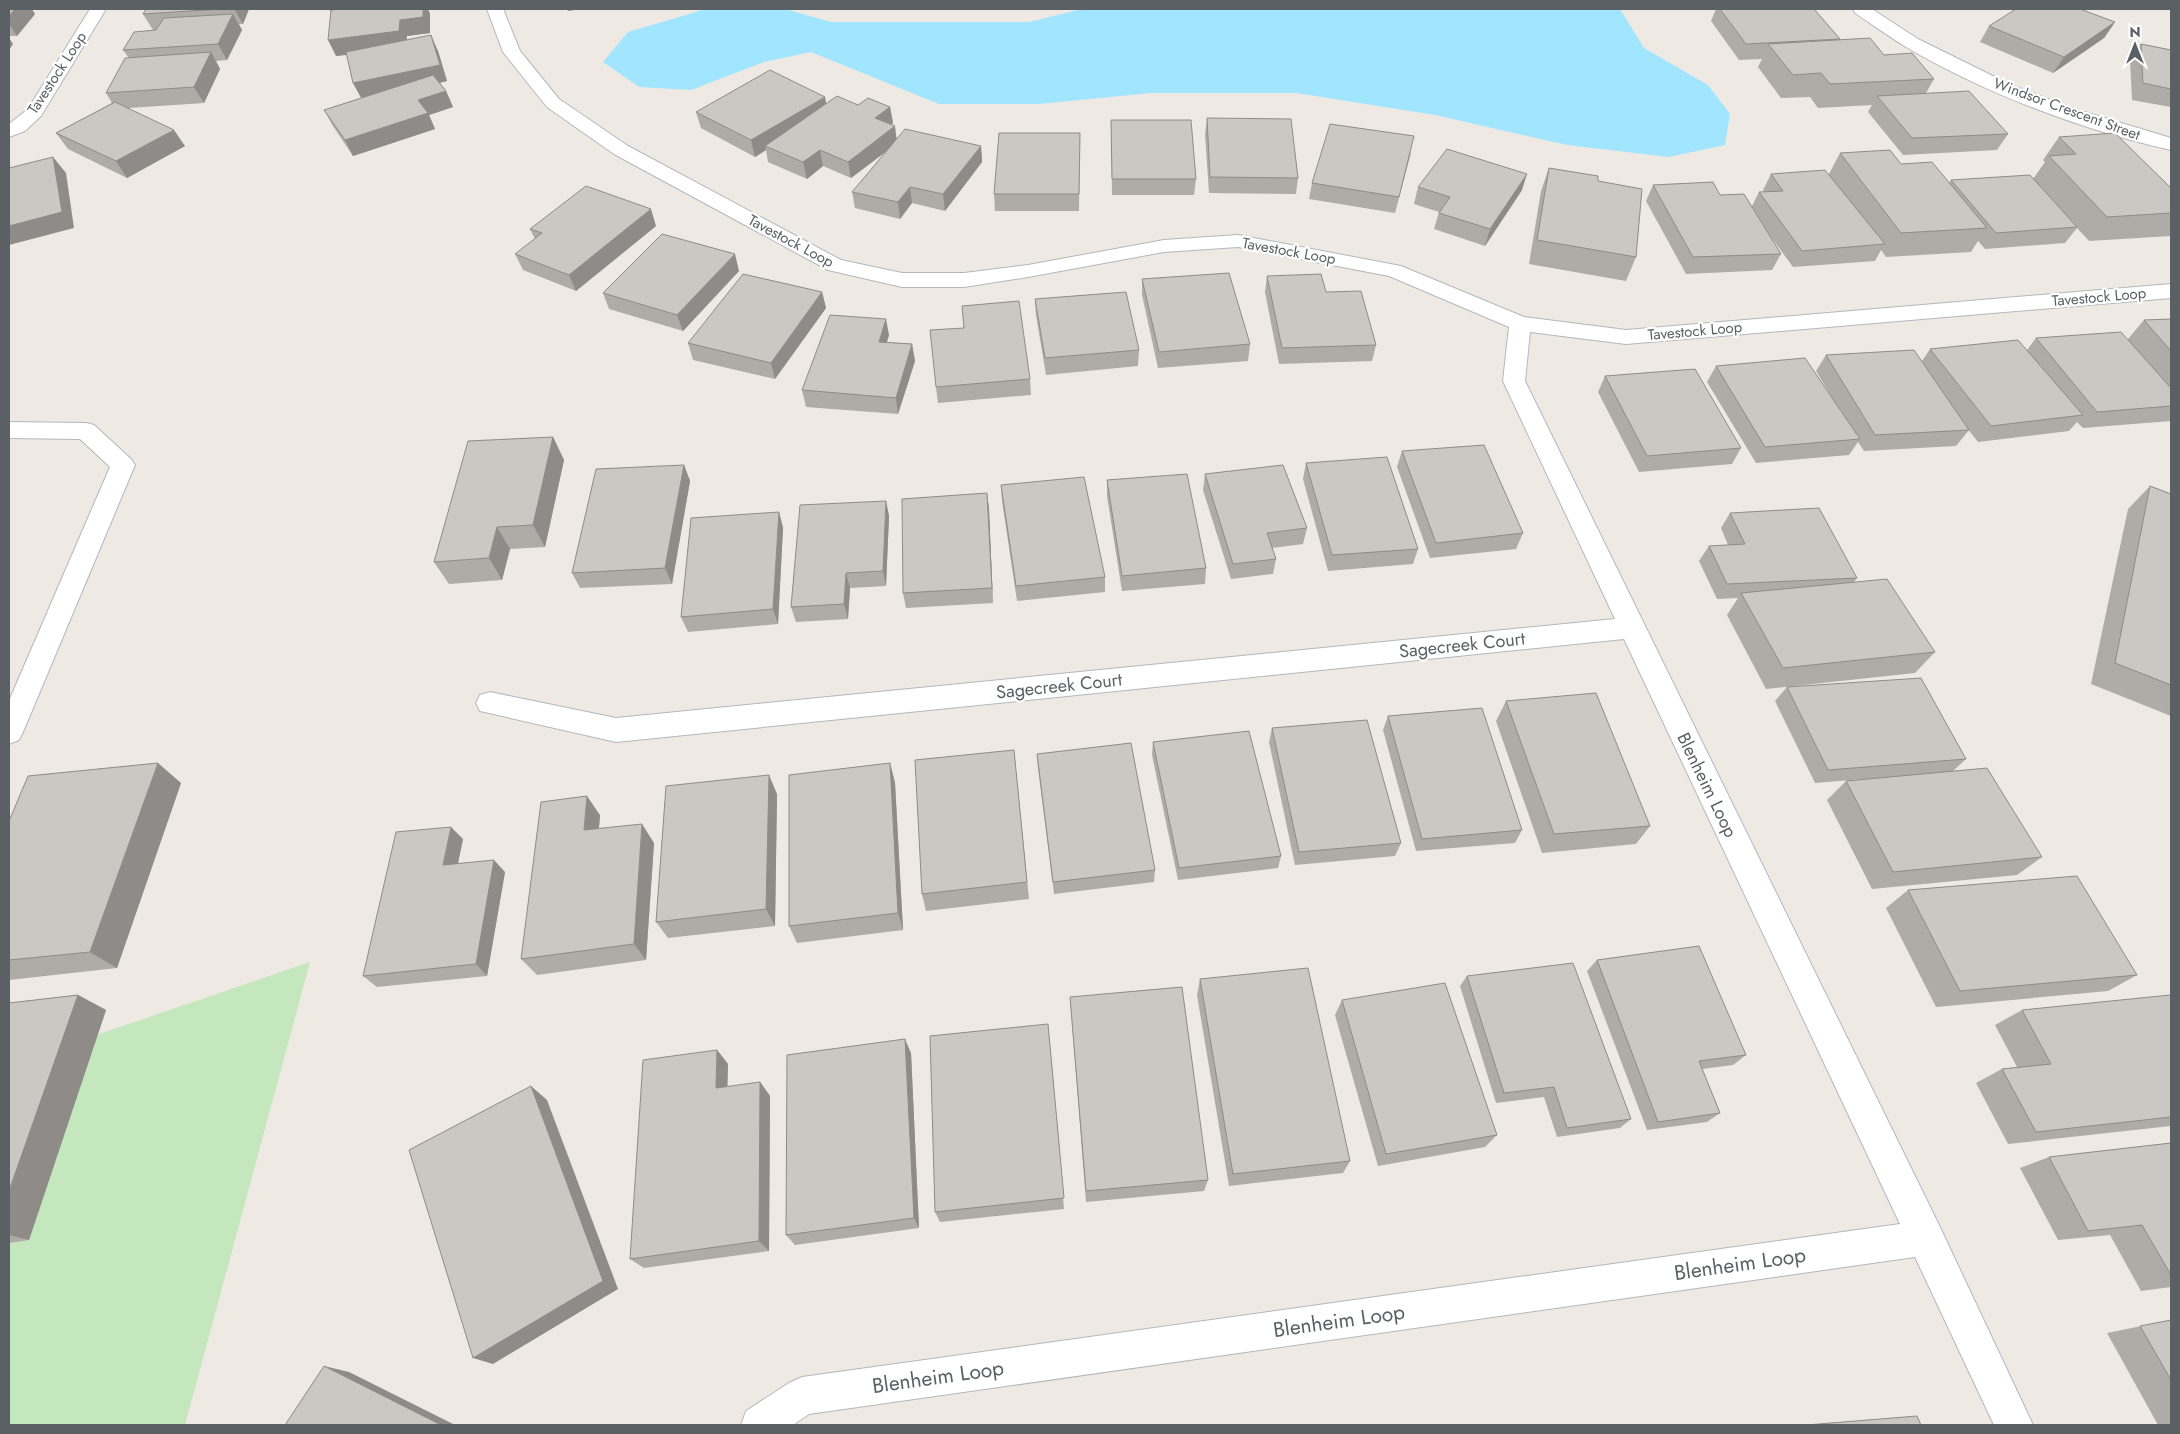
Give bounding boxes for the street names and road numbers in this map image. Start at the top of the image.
street label: Tavestock Loop [22,27,92,119]
street label: Windsor Crescent Street [1991,72,2144,146]
street label: Tavestock Loop [744,209,838,273]
street label: Tavestock Loop [1241,232,1338,270]
street label: Tavestock Loop [2051,282,2147,312]
street label: Tavestock Loop [1647,316,1743,346]
street label: Sagecreek Court [1398,625,1527,665]
street label: Sagecreek Court [995,666,1124,706]
street label: Blenheim Loop [1670,728,1744,842]
street label: Blenheim Loop [1672,1240,1808,1288]
street label: Blenheim Loop [1271,1297,1407,1345]
street label: Blenheim Loop [870,1353,1006,1401]

